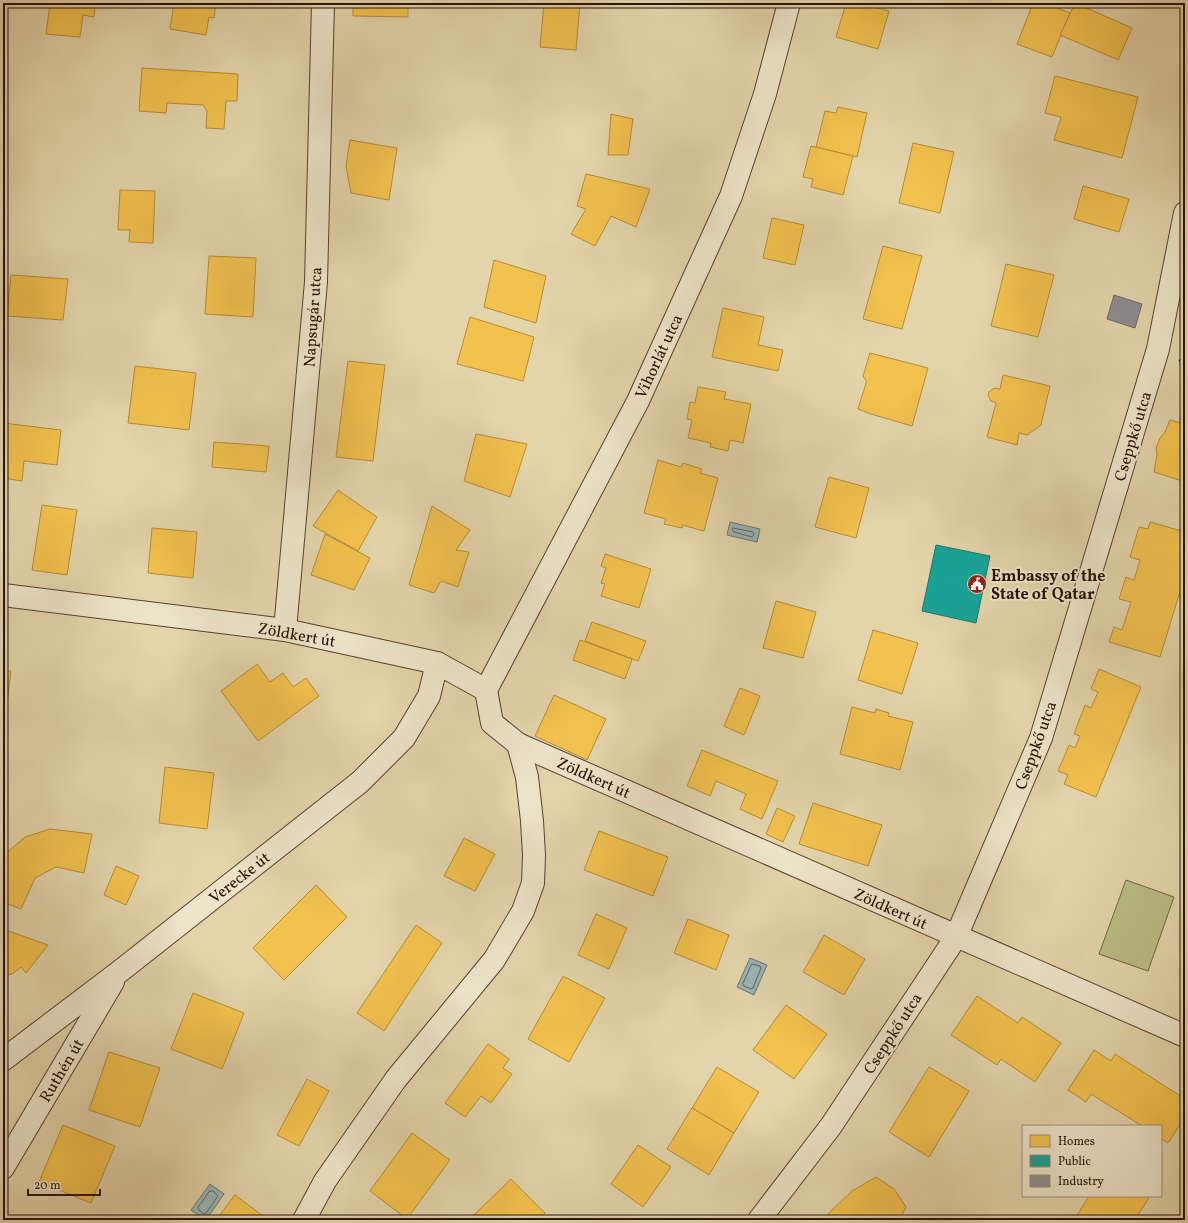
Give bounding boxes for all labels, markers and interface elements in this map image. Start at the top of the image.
street label: Napsugár utca [300,266,328,368]
street label: Vihorlát utca [631,311,689,403]
street label: Cseppkő utca [1110,389,1158,484]
place label: Embassy of the State of Qatar [991,566,1105,606]
public building icon: Embassy of the State of Qatar [966,573,988,595]
street label: Zöldkert út [256,618,338,654]
street label: Cseppkő utca [1011,698,1063,793]
street label: Zöldkert út [553,753,634,805]
street label: Verecke út [205,848,276,909]
street label: Zöldkert út [850,884,931,936]
street label: Cseppkő utca [859,989,928,1079]
street label: Ruthén út [35,1035,90,1107]
legend [1022,1125,1162,1197]
text: Homes [1058,1134,1095,1150]
text: Public [1058,1154,1091,1170]
scale bar [28,1171,100,1197]
text: Industry [1058,1174,1104,1190]
text: 20 m [34,1178,61,1194]

